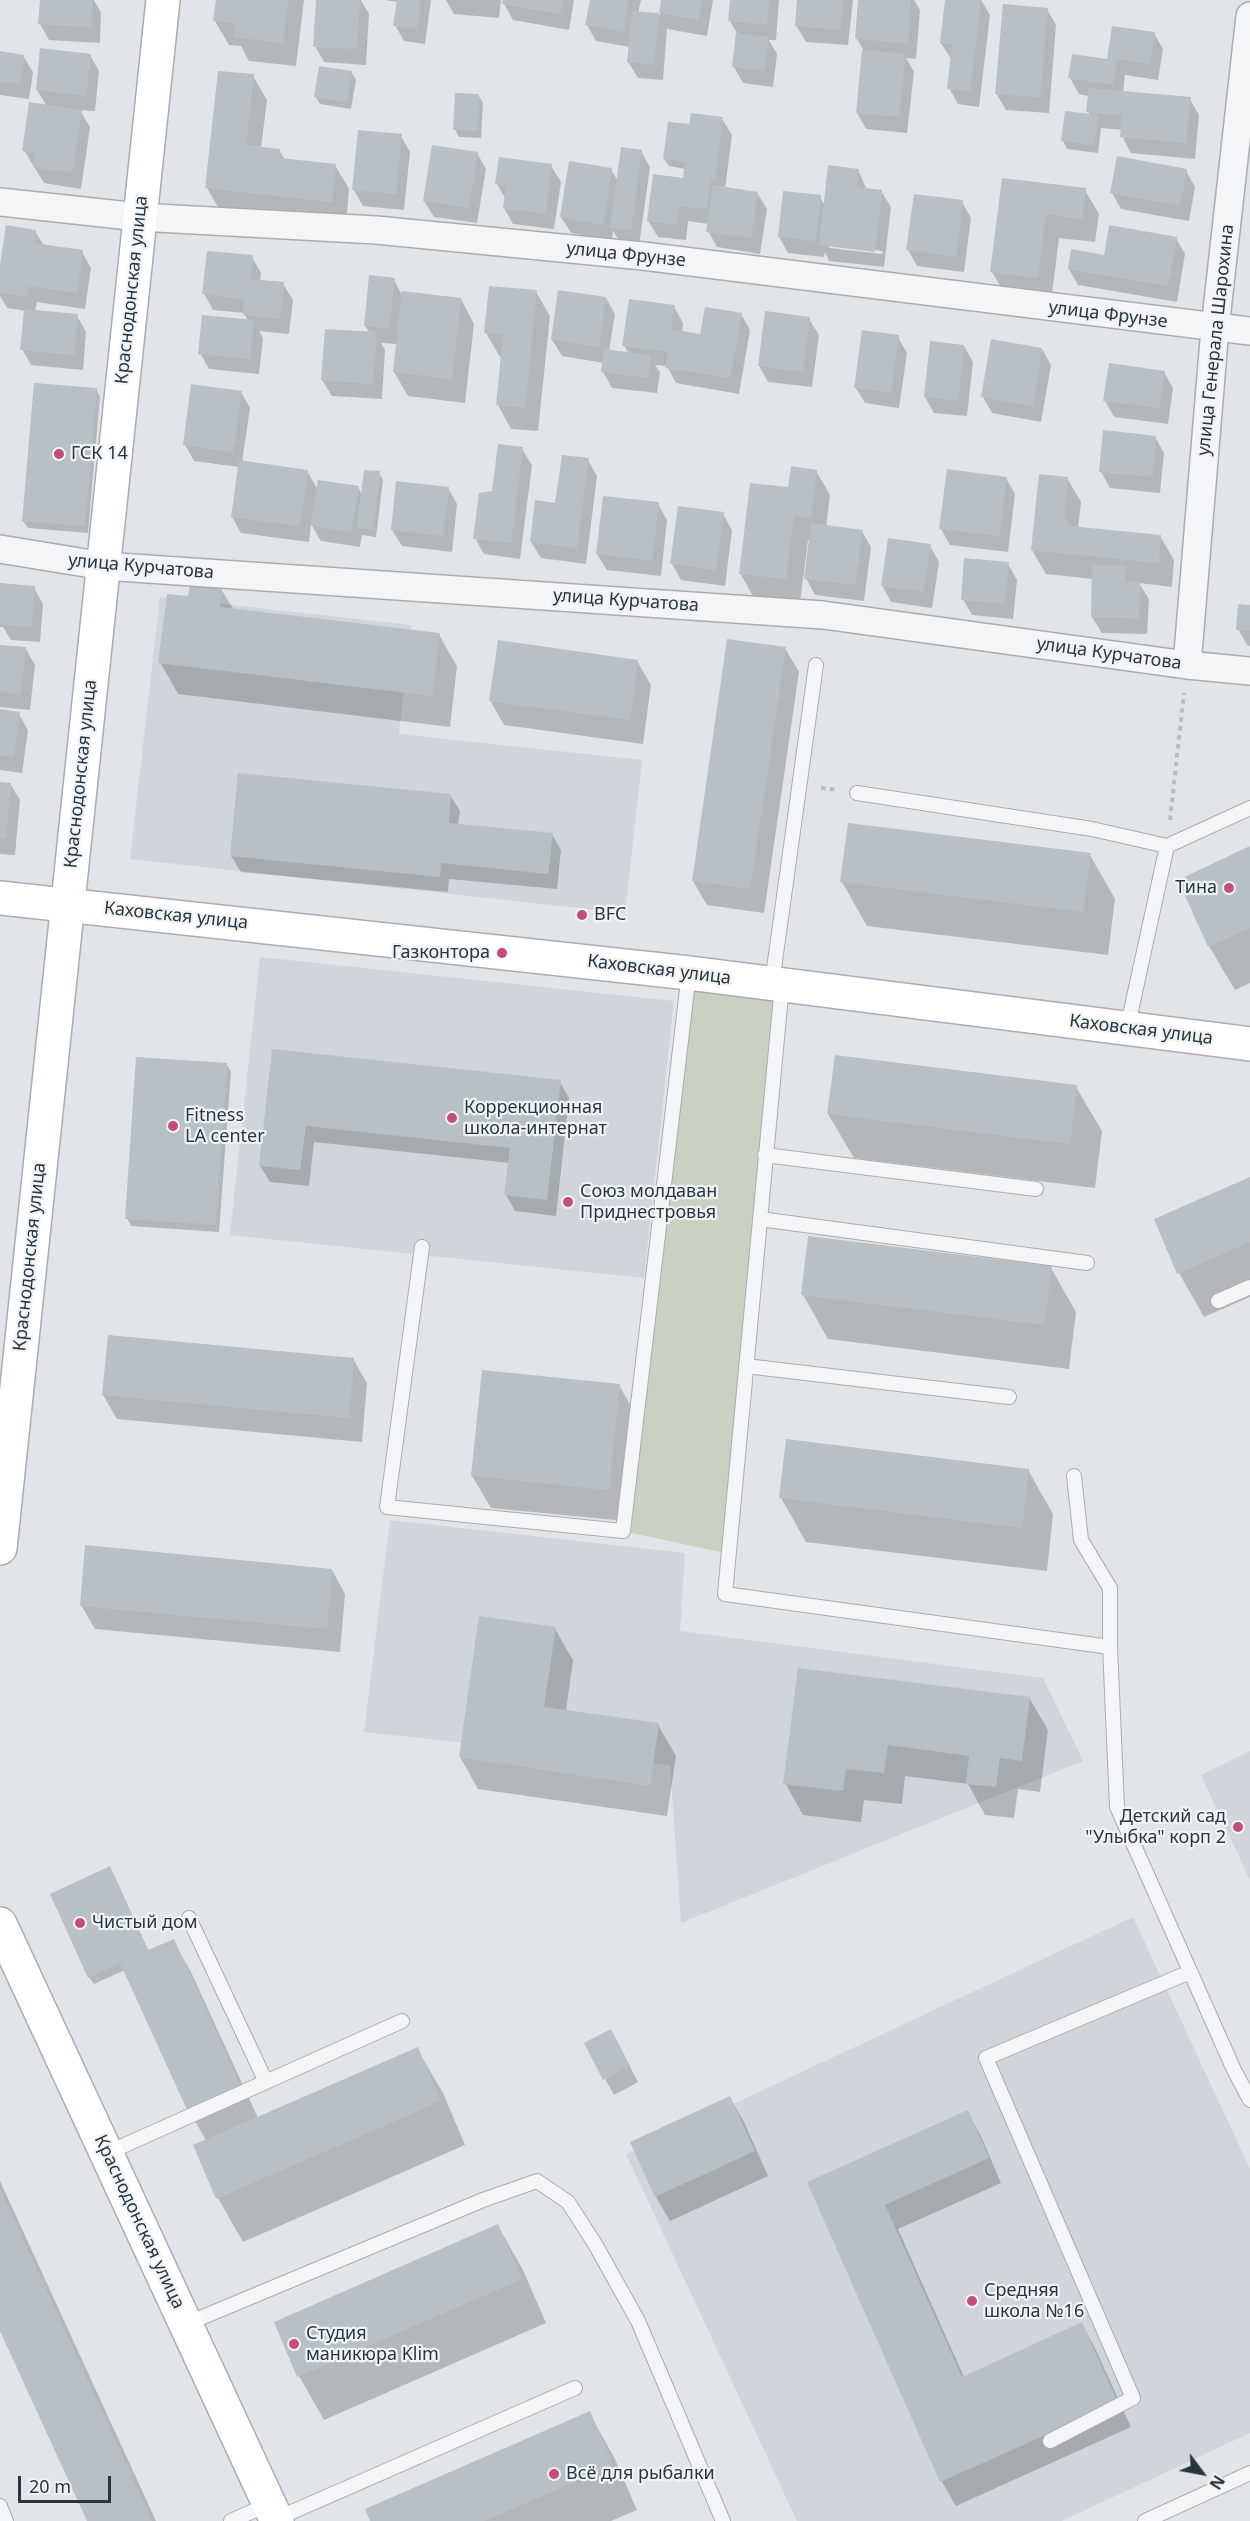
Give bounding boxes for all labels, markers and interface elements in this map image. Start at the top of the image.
street label: Краснодонская улица [111,195,153,385]
street label: улица Генерала Шарохина [1193,223,1239,457]
street label: улица Фрунзе [565,238,687,272]
street label: улица Фрунзе [1047,297,1169,333]
place label: ГСК 14 [71,443,128,465]
marker: ГСК 14 [52,447,66,461]
street label: улица Курчатова [67,550,215,584]
street label: улица Курчатова [552,585,700,617]
street label: улица Курчатова [1035,633,1183,675]
street label: Краснодонская улица [60,679,102,869]
place label: Тина [1175,877,1217,899]
marker: Тина [1222,881,1236,895]
street label: Каховская улица [103,898,249,934]
place label: BFC [594,904,626,926]
marker: BFC [575,908,589,922]
place label: Газконтора [392,942,490,964]
marker: Газконтора [495,946,509,960]
street label: Каховская улица [586,950,732,990]
street label: Каховская улица [1068,1010,1214,1050]
place label: Коррекционная школа-интернат [464,1097,607,1140]
place label: Fitness LA center [185,1105,265,1148]
marker: Коррекционная школа-интернат [445,1111,459,1125]
marker: Fitness LA center [166,1119,180,1133]
street label: Краснодонская улица [9,1162,51,1352]
place label: Союз молдаван Приднестровья [580,1181,717,1224]
marker: Союз молдаван Приднестровья [561,1195,575,1209]
place label: Детский сад "Улыбка" корп 2 [1085,1806,1226,1848]
marker: Детский сад "Улыбка" корп 2 [1231,1820,1245,1834]
place label: Чистый дом [92,1912,197,1934]
marker: Чистый дом [73,1916,87,1930]
street label: Краснодонская улица [89,2132,189,2312]
place label: Средняя школа №16 [984,2280,1084,2322]
marker: Средняя школа №16 [965,2294,979,2308]
place label: Студия маникюра Klim [306,2323,439,2366]
marker: Студия маникюра Klim [287,2337,301,2351]
north arrow [1172,2443,1232,2503]
place label: Всё для рыбалки [566,2463,715,2485]
scale bar [21,2464,114,2502]
marker: Всё для рыбалки [547,2467,561,2481]
text: N [1204,2471,1230,2494]
text: 20 m [29,2474,71,2498]

